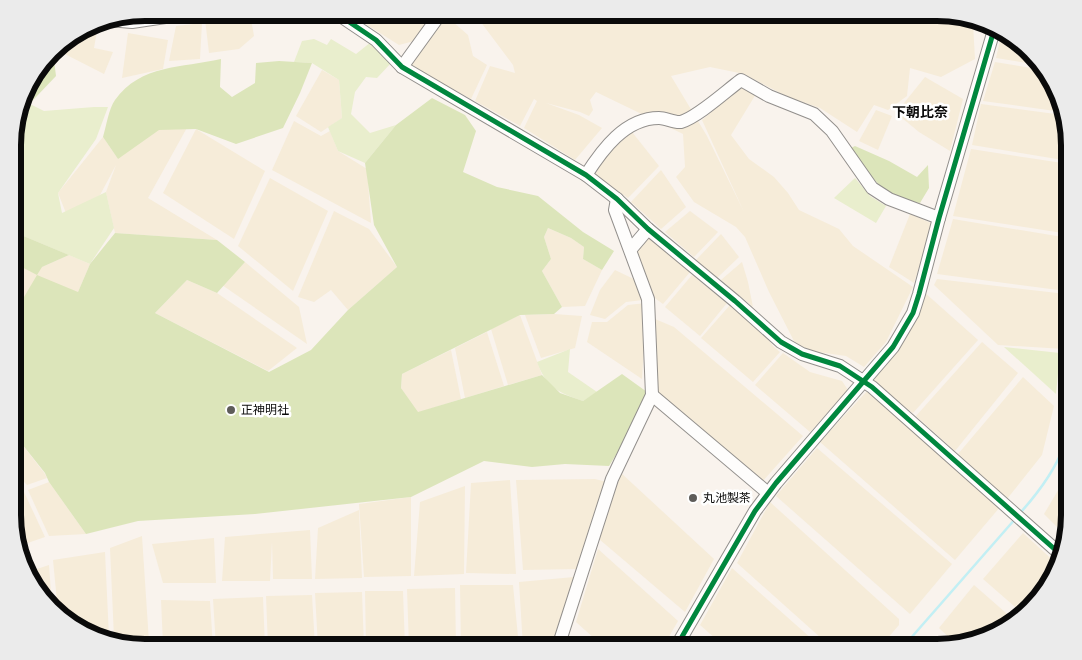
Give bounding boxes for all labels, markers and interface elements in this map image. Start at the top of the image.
district label: 下朝比奈 [892,104,948,120]
place label: 正神明社 [241,403,289,417]
marker: 正神明社 [225,404,237,416]
place label: 丸池製茶 [703,491,751,505]
marker: 丸池製茶 [687,492,699,504]

